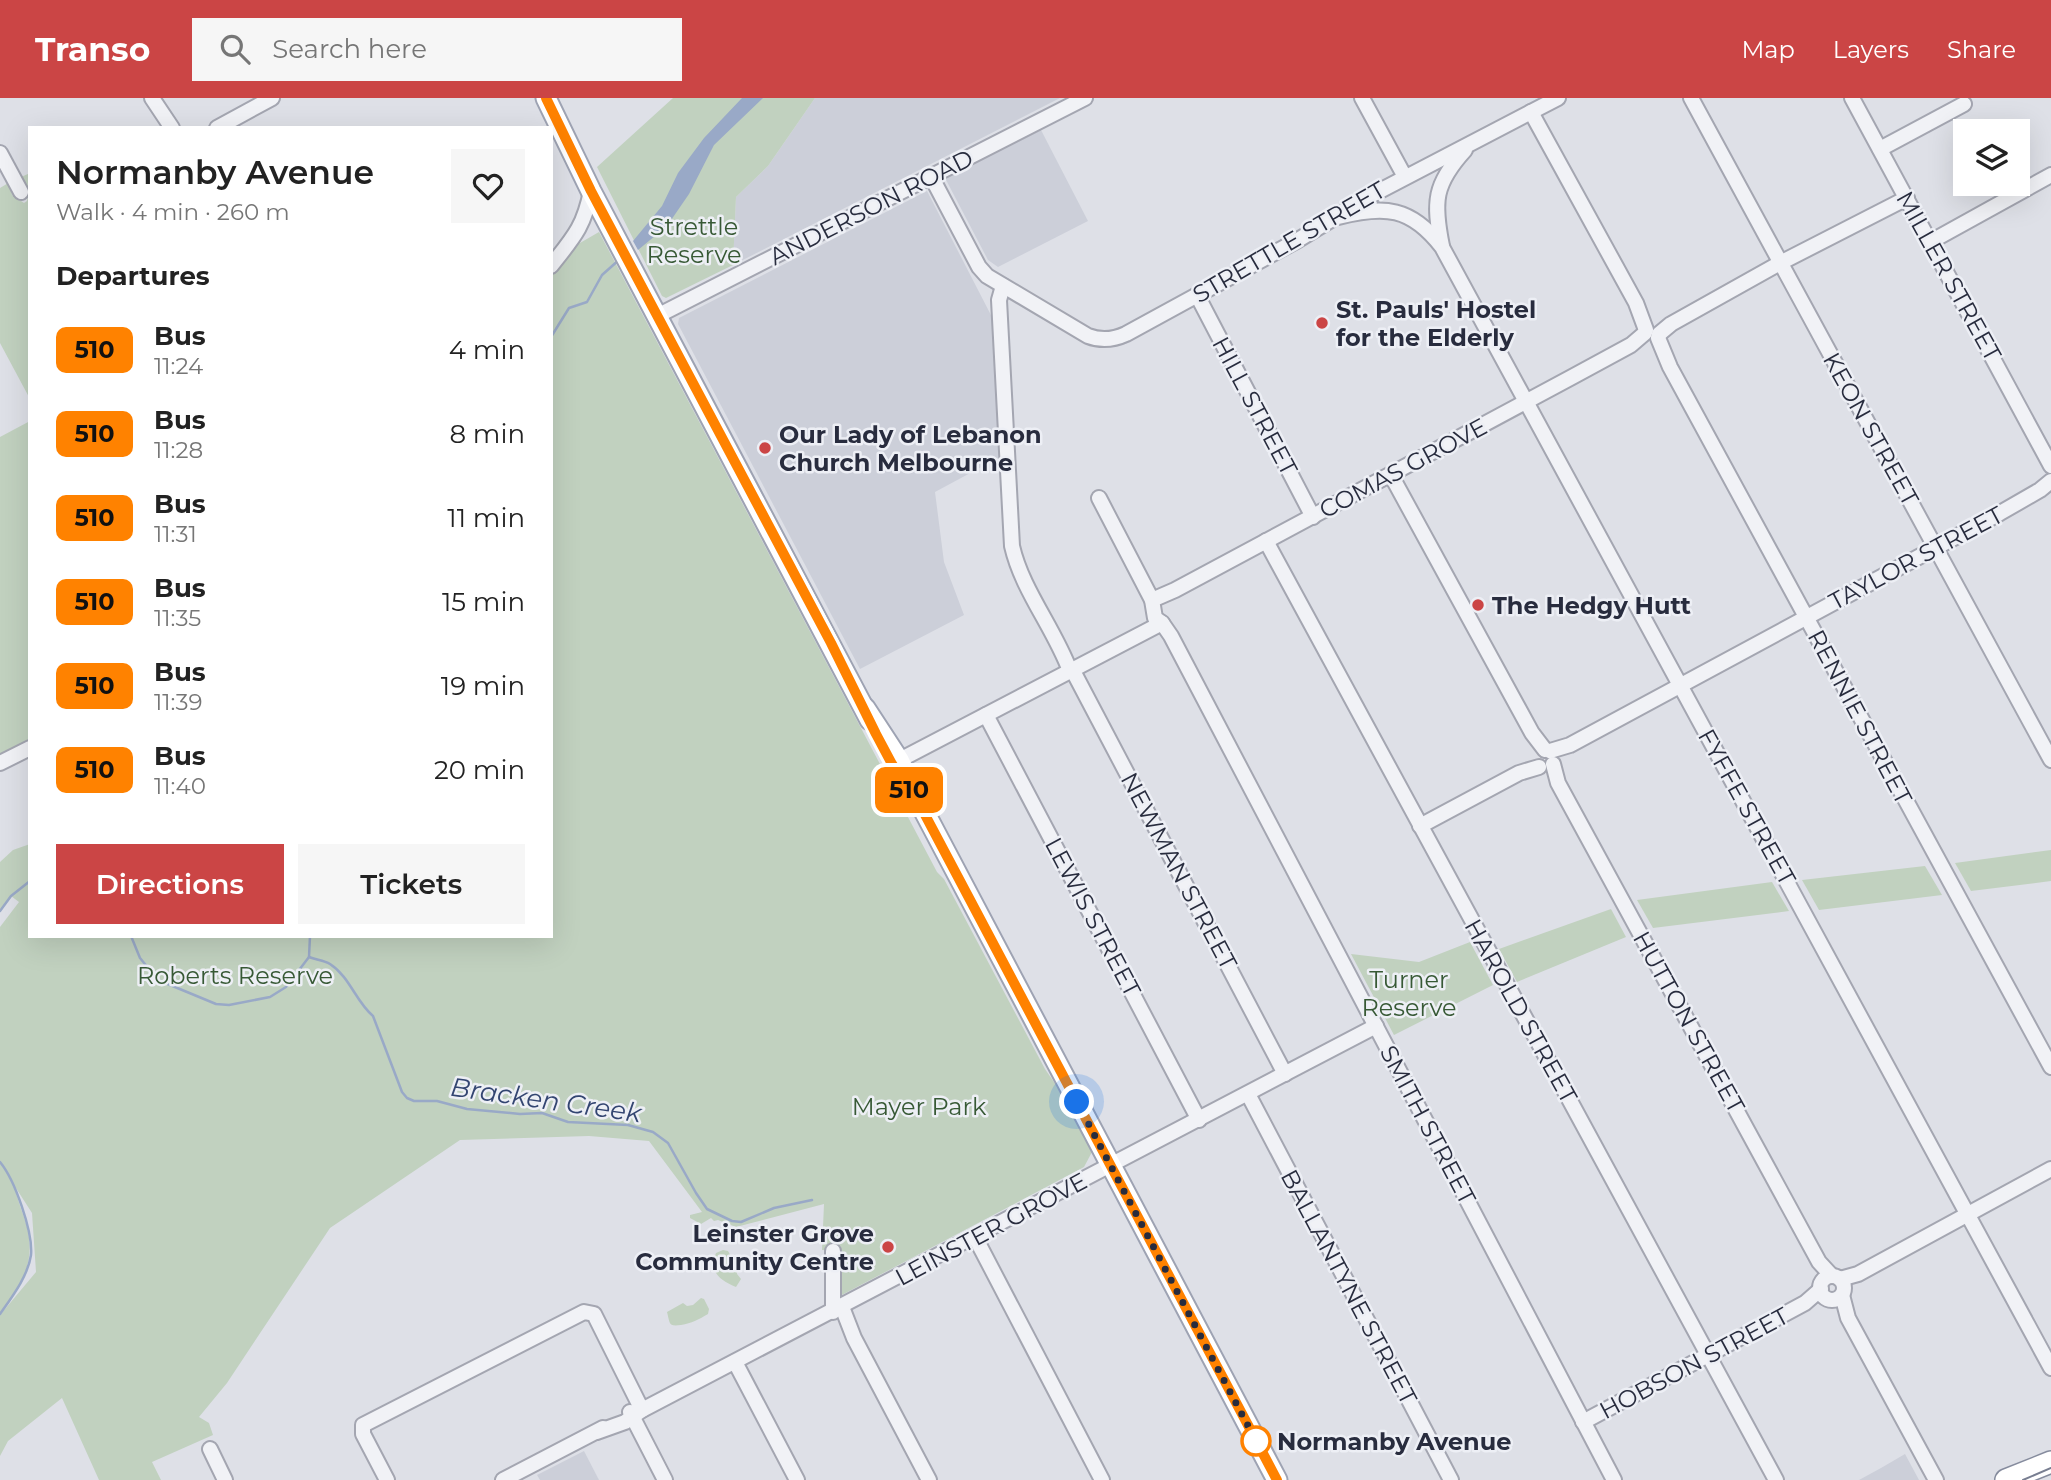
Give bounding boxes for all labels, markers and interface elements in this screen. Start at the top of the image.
search box [192,18,682,81]
text: Transo [35,29,150,69]
icon: search [216,30,254,68]
text: Search here [272,33,427,65]
text: Map [1741,35,1795,64]
text: Layers [1833,35,1909,64]
text: Share [1947,35,2016,64]
map controls [1953,119,2030,196]
button: layers [1953,119,2030,196]
street label: ANDERSON ROAD [764,143,978,271]
button: heart [451,149,525,223]
text: Normanby Avenue [56,152,374,192]
street label: STRETTLE STREET [1188,175,1391,309]
street label: MILLER STREET [1890,186,2008,366]
text: Walk · 4 min · 260 m [56,198,290,226]
park label: Strettle Reserve [646,212,742,269]
text: Departures [56,260,210,292]
place label: St. Pauls' Hostel for the Elderly [1336,295,1536,352]
marker: St. Pauls' Hostel for the Elderly [1314,315,1330,331]
text: Bus [154,320,206,352]
street label: HILL STREET [1206,332,1304,480]
text: 4 min [449,334,525,366]
text: 510 [75,335,114,364]
street label: KEON STREET [1817,347,1925,511]
text: 11:24 [154,352,203,380]
text: Bus [154,404,206,436]
street label: COMAS GROVE [1314,412,1492,524]
text: 8 min [449,418,525,450]
text: 510 [75,419,114,448]
place label: Our Lady of Lebanon Church Melbourne [779,420,1042,477]
text: 11:28 [154,436,203,464]
marker: Our Lady of Lebanon Church Melbourne [757,440,773,456]
text: Bus [154,488,206,520]
street label: TAYLOR STREET [1824,500,2008,616]
text: 11 min [447,502,525,534]
text: 510 [75,503,114,532]
text: 11:31 [154,520,197,548]
text: Bus [154,572,206,604]
text: 15 min [442,586,525,618]
text: 510 [75,587,114,616]
place label: The Hedgy Hutt [1492,591,1692,620]
marker: The Hedgy Hutt [1470,597,1486,613]
text: 11:35 [154,604,201,632]
street label: RENNIE STREET [1802,625,1918,809]
text: Bus [154,656,206,688]
text: 19 min [441,670,525,702]
text: 510 [75,671,114,700]
text: 11:39 [154,688,202,716]
street label: FYFFE STREET [1692,724,1802,890]
text: Bus [154,740,206,772]
text: 20 min [434,754,525,786]
text: 510 [75,755,114,784]
line badge: 510 [869,767,949,813]
street label: NEWMAN STREET [1115,767,1243,975]
text: 11:40 [154,772,206,800]
text: 510 [889,775,929,804]
street label: LEWIS STREET [1039,832,1147,1002]
button: Directions [56,844,284,924]
button: Tickets [298,844,525,924]
street label: HAROLD STREET [1458,914,1584,1108]
street label: HUTTON STREET [1627,926,1751,1118]
park label: Roberts Reserve [137,961,333,990]
park label: Turner Reserve [1361,965,1457,1022]
street label: SMITH STREET [1374,1040,1482,1210]
water label: Bracken Creek [449,1071,645,1129]
your location [1059,1084,1094,1119]
park label: Mayer Park [852,1092,987,1121]
street label: BALLANTYNE STREET [1275,1164,1423,1410]
street label: LEINSTER GROVE [890,1166,1092,1292]
place label: Leinster Grove Community Centre [635,1219,874,1276]
marker: Leinster Grove Community Centre [880,1239,896,1255]
street label: HOBSON STREET [1594,1301,1794,1425]
marker: Normanby Avenue [1241,1426,1271,1456]
place label: Normanby Avenue [1277,1427,1511,1456]

